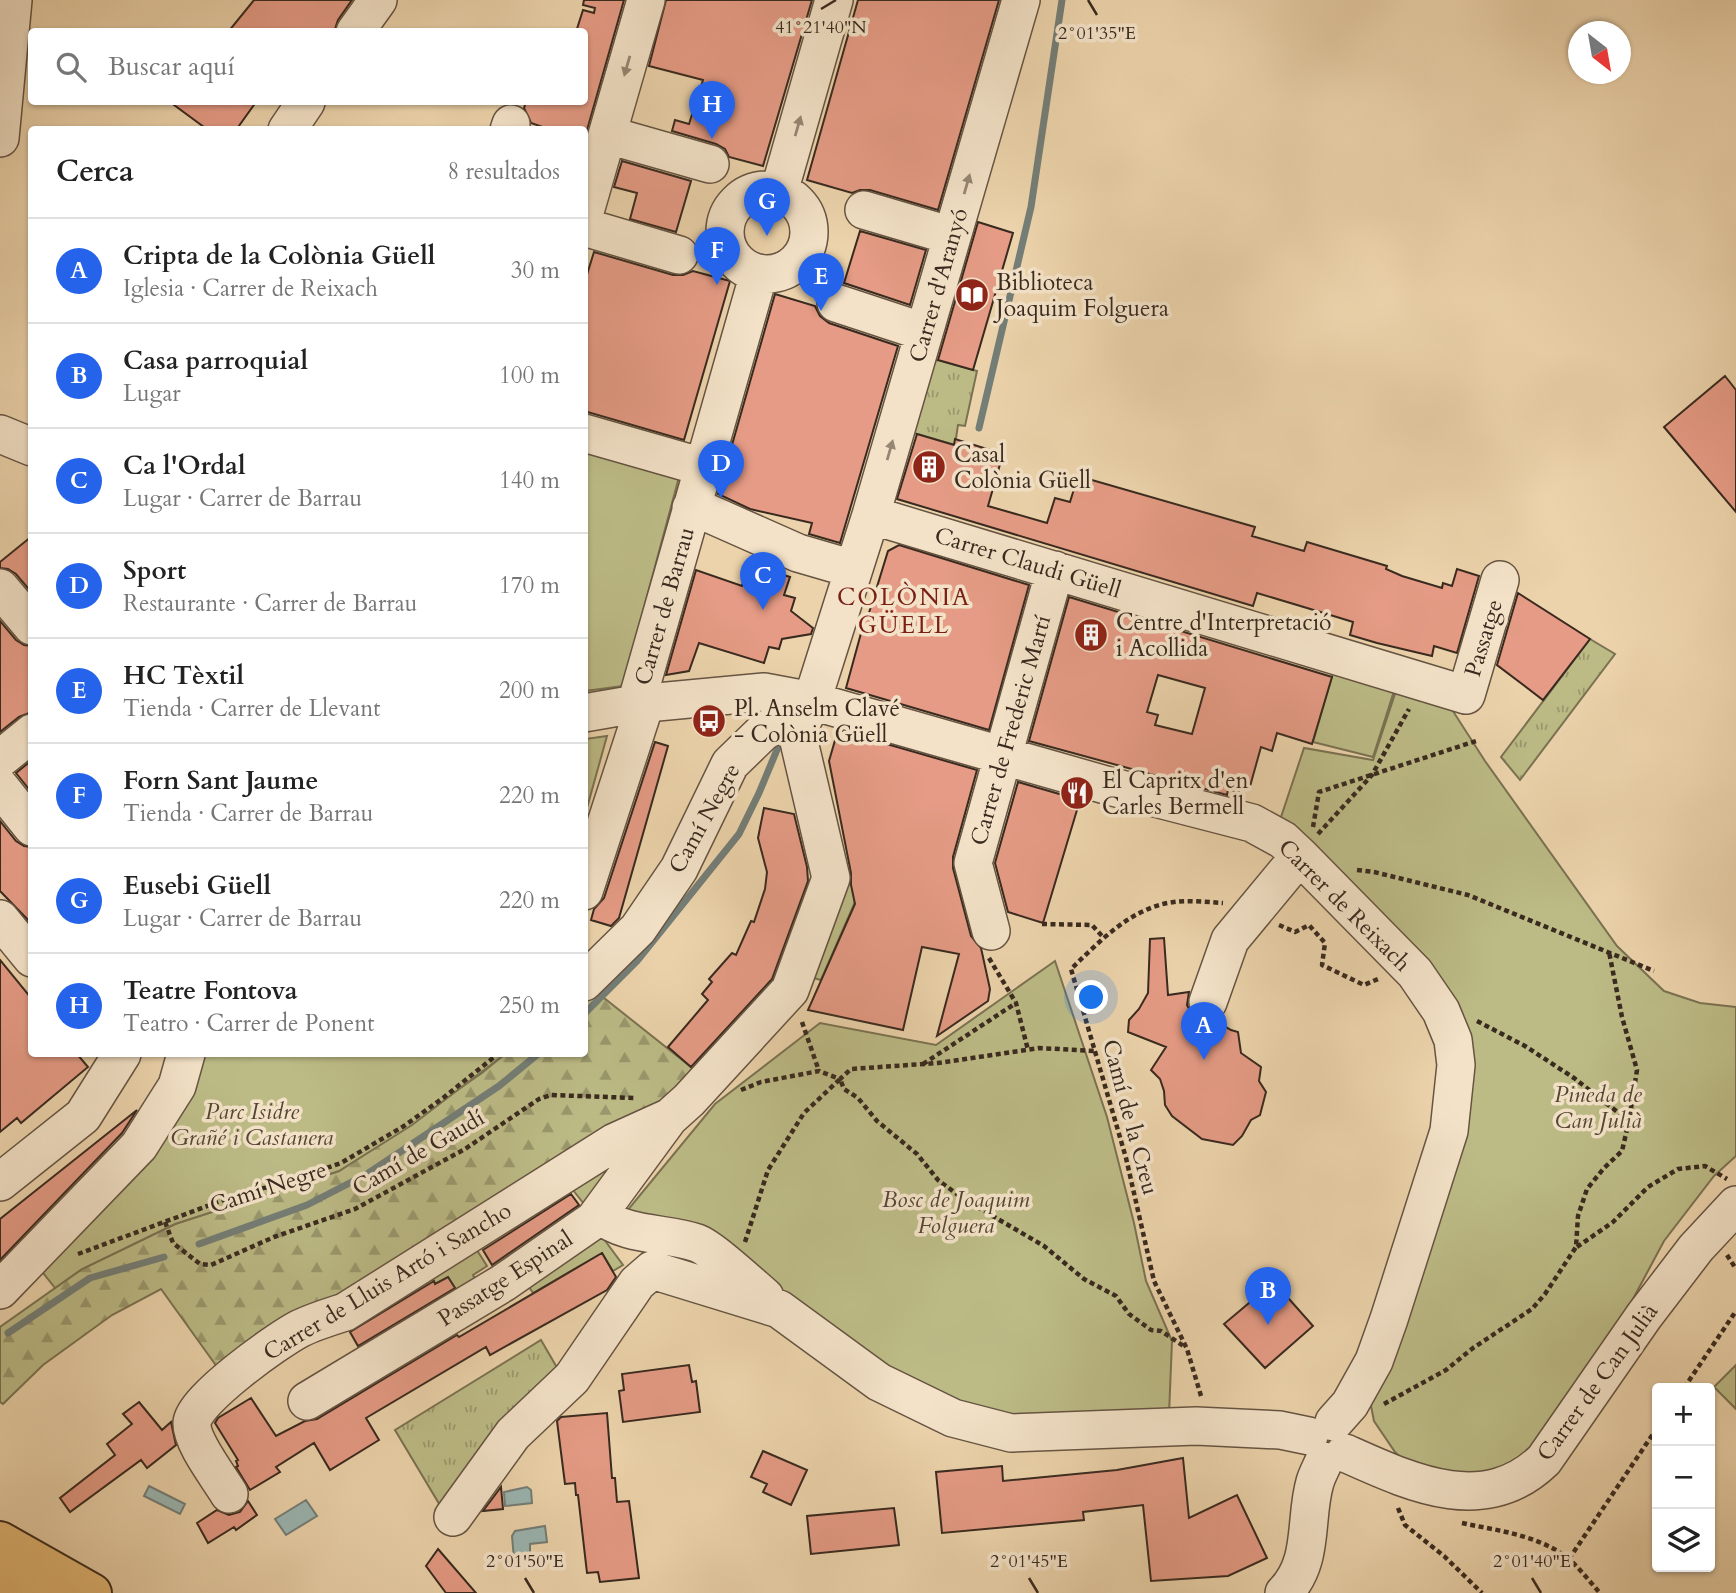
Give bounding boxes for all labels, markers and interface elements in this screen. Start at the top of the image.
text: 41°21'40"N [775,15,867,40]
text: 2°01'35"E [1058,21,1136,46]
north arrow [1568,21,1631,84]
search box [28,28,588,105]
icon: search [52,48,90,86]
text: Buscar aquí [108,49,235,84]
one-way arrow [622,56,632,77]
pin: H [689,81,735,139]
one-way arrow [793,115,803,136]
text: Cerca [56,151,134,192]
text: 8 resultados [447,156,560,187]
one-way arrow [962,173,973,195]
pin: G [744,178,790,236]
street label: Carrer d'Aranyó [902,204,975,366]
pin: F [694,227,740,285]
text: Cripta de la Colònia Güell [123,238,435,273]
pin: E [798,253,844,311]
text: A [70,255,88,286]
text: 30 m [511,255,560,286]
place label: Biblioteca Joaquim Folguera [993,267,1169,324]
text: Iglesia · Carrer de Reixach [123,273,378,304]
library icon: Biblioteca Joaquim Folguera [953,276,991,314]
text: Casa parroquial [123,343,308,378]
text: B [71,360,87,391]
text: 100 m [499,360,560,391]
text: Lugar [123,378,181,409]
one-way arrow [885,439,896,461]
place label: Casal Colònia Güell [954,439,1091,496]
pin: D [698,440,744,498]
text: Ca l'Ordal [123,448,246,483]
building icon: Casal Colònia Güell [910,448,948,486]
text: C [70,465,88,496]
text: 140 m [499,465,560,496]
text: Lugar · Carrer de Barrau [123,483,362,514]
street label: Carrer Claudi Güell [931,519,1125,606]
street label: Carrer de Barrau [627,523,702,689]
pin: C [740,552,786,610]
text: Sport [123,553,186,588]
text: D [69,570,89,601]
text: 170 m [499,570,560,601]
district label: COLÒNIA GÜELL [837,581,971,642]
text: Restaurante · Carrer de Barrau [123,588,417,619]
street label: Passatge [1457,596,1510,681]
place label: Centre d'Interpretació i Acollida [1116,607,1332,664]
street label: Carrer de Frederic Martí [963,611,1058,849]
building icon: Centre d'Interpretació i Acollida [1072,616,1110,654]
text: HC Tèxtil [123,658,244,693]
text: E [72,675,86,706]
text: 200 m [499,675,560,706]
text: Tienda · Carrer de Llevant [123,693,381,724]
place label: Pl. Anselm Clavé - Colònia Güell [734,693,900,750]
bus stop icon: Pl. Anselm Clavé - Colònia Güell [690,702,728,740]
street label: Camí Negre [661,758,747,879]
text: Forn Sant Jaume [123,763,318,798]
place label: El Capritx d'en Carles Bermell [1102,765,1249,822]
restaurant icon: El Capritx d'en Carles Bermell [1058,774,1096,812]
text: F [72,780,86,811]
text: 220 m [499,780,560,811]
text: Tienda · Carrer de Barrau [123,798,373,829]
street label: Carrer de Reixach [1272,832,1418,979]
text: Eusebi Güell [123,868,271,903]
text: G [70,885,88,916]
text: 220 m [499,885,560,916]
text: Lugar · Carrer de Barrau [123,903,362,934]
text: Teatre Fontova [123,973,298,1008]
your location [1074,980,1108,1014]
text: H [69,990,89,1021]
text: 250 m [499,990,560,1021]
pin: A [1181,1002,1227,1060]
text: Teatro · Carrer de Ponent [123,1008,375,1039]
street label: Camí de la Creu [1095,1036,1166,1198]
park label: Pineda de Can Julià [1554,1079,1642,1136]
park label: Parc Isidre Grañé i Castanera [171,1096,333,1153]
street label: Camí de Gaudí [346,1102,490,1203]
street label: Camí Negre [206,1154,331,1221]
park label: Bosc de Joaquim Folguera [882,1184,1030,1241]
street label: Carrer de Lluis Artó i Sancho [257,1195,517,1368]
street label: Passatge Espinal [432,1223,579,1334]
pin: B [1245,1267,1291,1325]
street label: Carrer de Can Julià [1530,1297,1665,1467]
map controls [1652,1383,1715,1572]
button: + [1652,1383,1715,1446]
button: − [1652,1446,1715,1509]
button: layers [1652,1509,1715,1572]
text: 2°01'50"E [486,1549,564,1574]
text: 2°01'45"E [990,1549,1068,1574]
text: 2°01'40"E [1493,1549,1571,1574]

